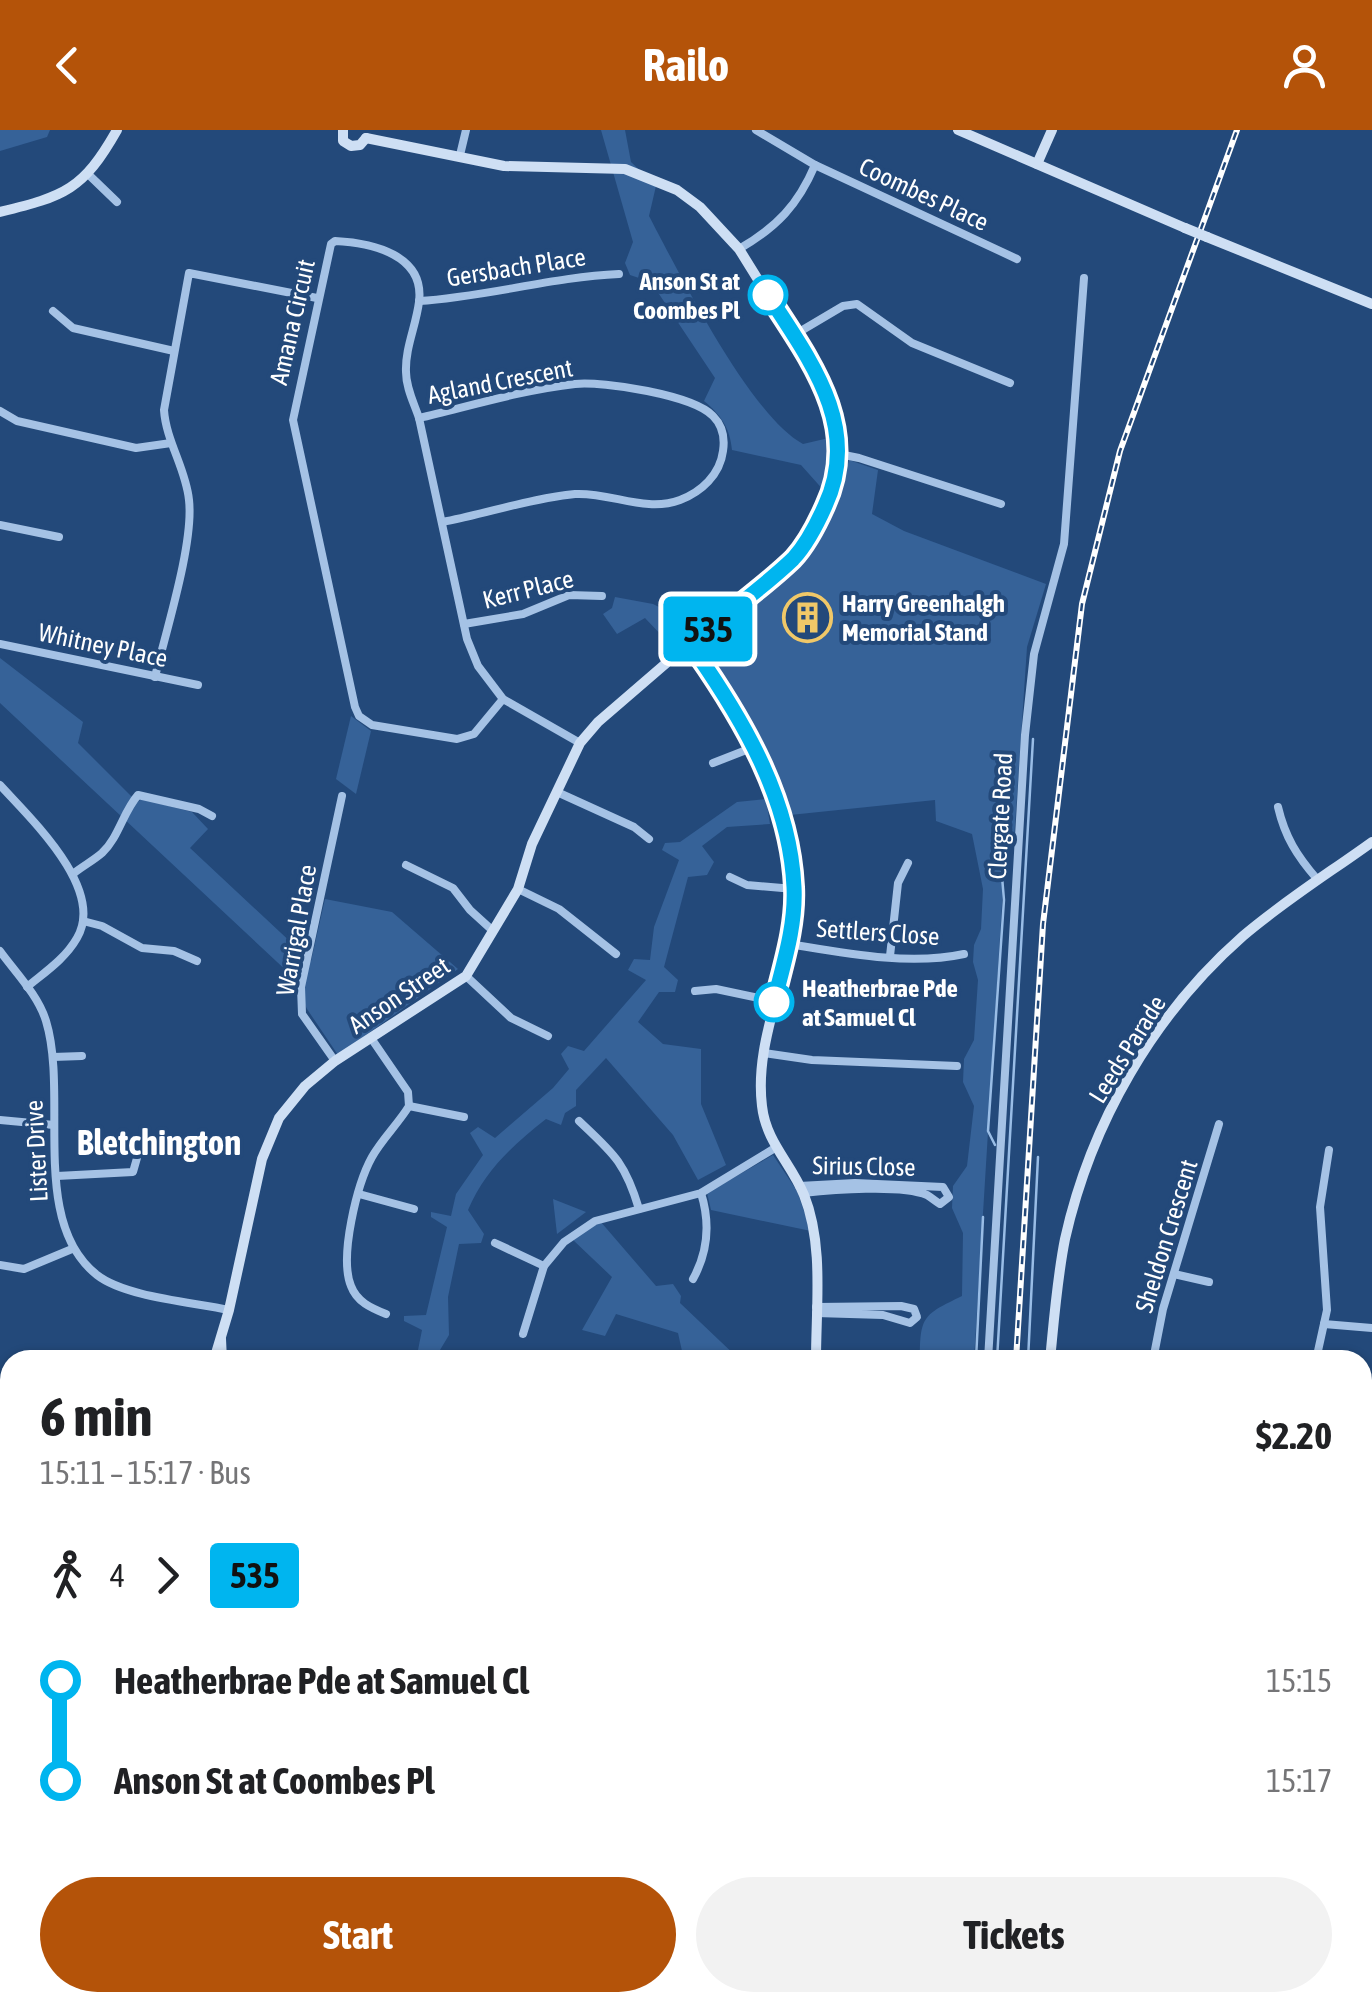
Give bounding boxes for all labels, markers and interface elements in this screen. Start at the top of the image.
icon: back [40,38,95,93]
icon: person [1277,38,1332,93]
text: Railo [643,39,729,91]
street label: Coombes Place [855,152,993,236]
street label: Gersbach Place [445,242,587,292]
street label: Amana Circuit [264,257,320,387]
place label: Anson St at Coombes Pl [633,267,741,324]
marker: Anson St at Coombes Pl [749,276,787,314]
street label: Agland Crescent [425,353,575,409]
street label: Kerr Place [480,564,576,614]
place label: Harry Greenhalgh Memorial Stand [842,589,1005,646]
building icon: Harry Greenhalgh Memorial Stand [781,591,833,643]
line badge: 535 [650,596,766,662]
text: 535 [683,609,733,649]
street label: Whitney Place [36,618,170,672]
street label: Clergate Road [983,752,1017,880]
street label: Warrigal Place [271,862,321,998]
street label: Settlers Close [816,914,940,950]
street label: Anson Street [343,951,455,1039]
place label: Heatherbrae Pde at Samuel Cl [802,974,958,1031]
marker: Heatherbrae Pde at Samuel Cl [755,983,793,1021]
street label: Leeds Parade [1083,990,1171,1108]
street label: Lister Drive [19,1099,53,1203]
district label: Bletchington [77,1122,241,1162]
street label: Sirius Close [812,1151,916,1181]
street label: Sheldon Crescent [1129,1156,1203,1316]
text: 6 min [40,1385,152,1448]
text: $2.20 [1256,1414,1332,1457]
text: 15:11 – 15:17 · Bus [40,1454,251,1491]
icon: walk [40,1548,95,1603]
icon: forward [140,1548,195,1603]
text: 535 [230,1555,279,1595]
text: 4 [110,1557,125,1594]
text: Heatherbrae Pde at Samuel Cl [114,1659,529,1702]
text: 15:15 [1266,1662,1332,1699]
text: Anson St at Coombes Pl [114,1759,435,1802]
text: 15:17 [1266,1762,1332,1799]
button: Start [40,1877,676,1992]
button: Tickets [696,1877,1332,1992]

